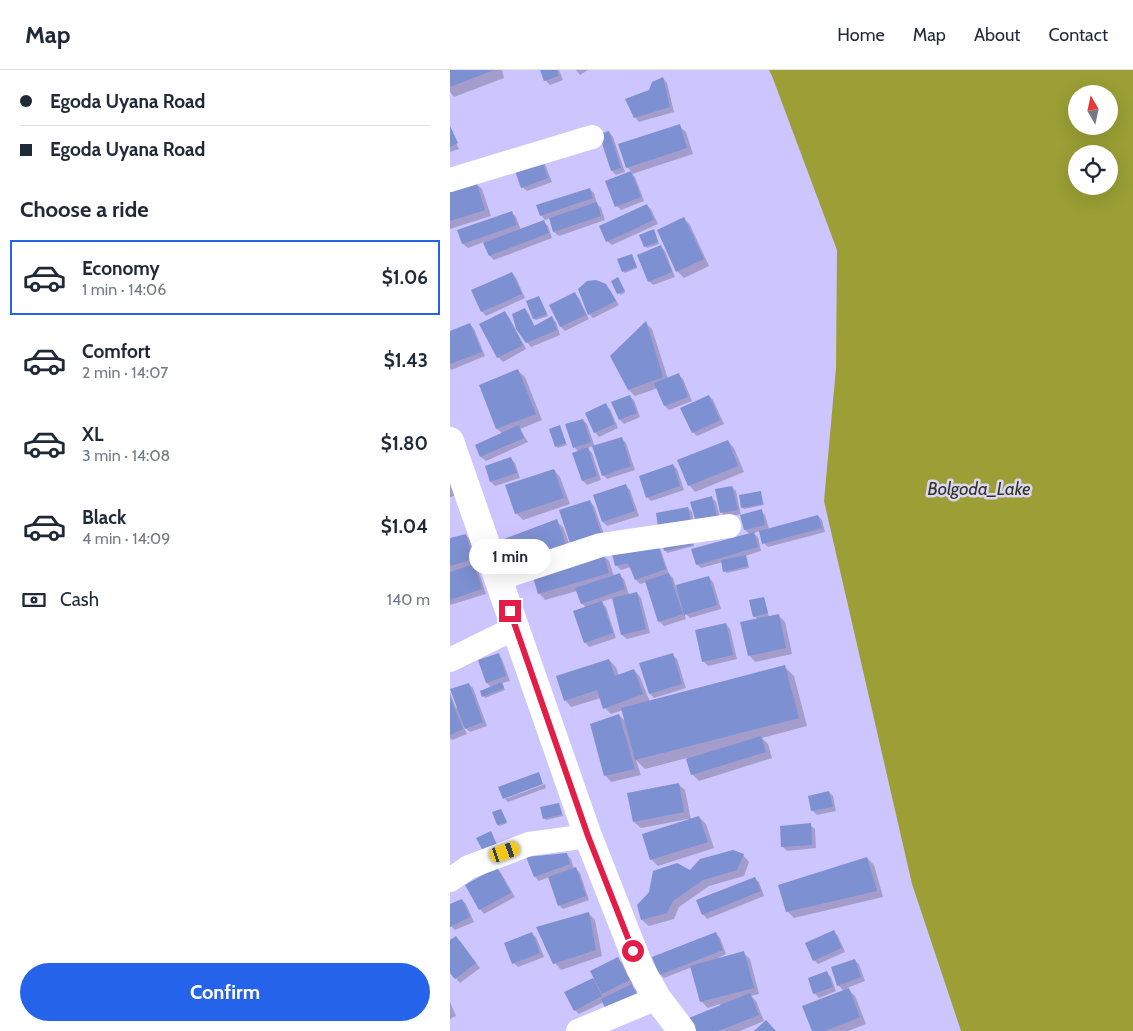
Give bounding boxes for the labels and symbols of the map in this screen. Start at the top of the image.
north arrow [1068,85,1118,135]
water label: Bolgoda_Lake [927,478,1031,500]
callout: 1 min [469,538,551,574]
route end [499,600,521,622]
car [488,840,521,864]
route start [622,940,644,962]

